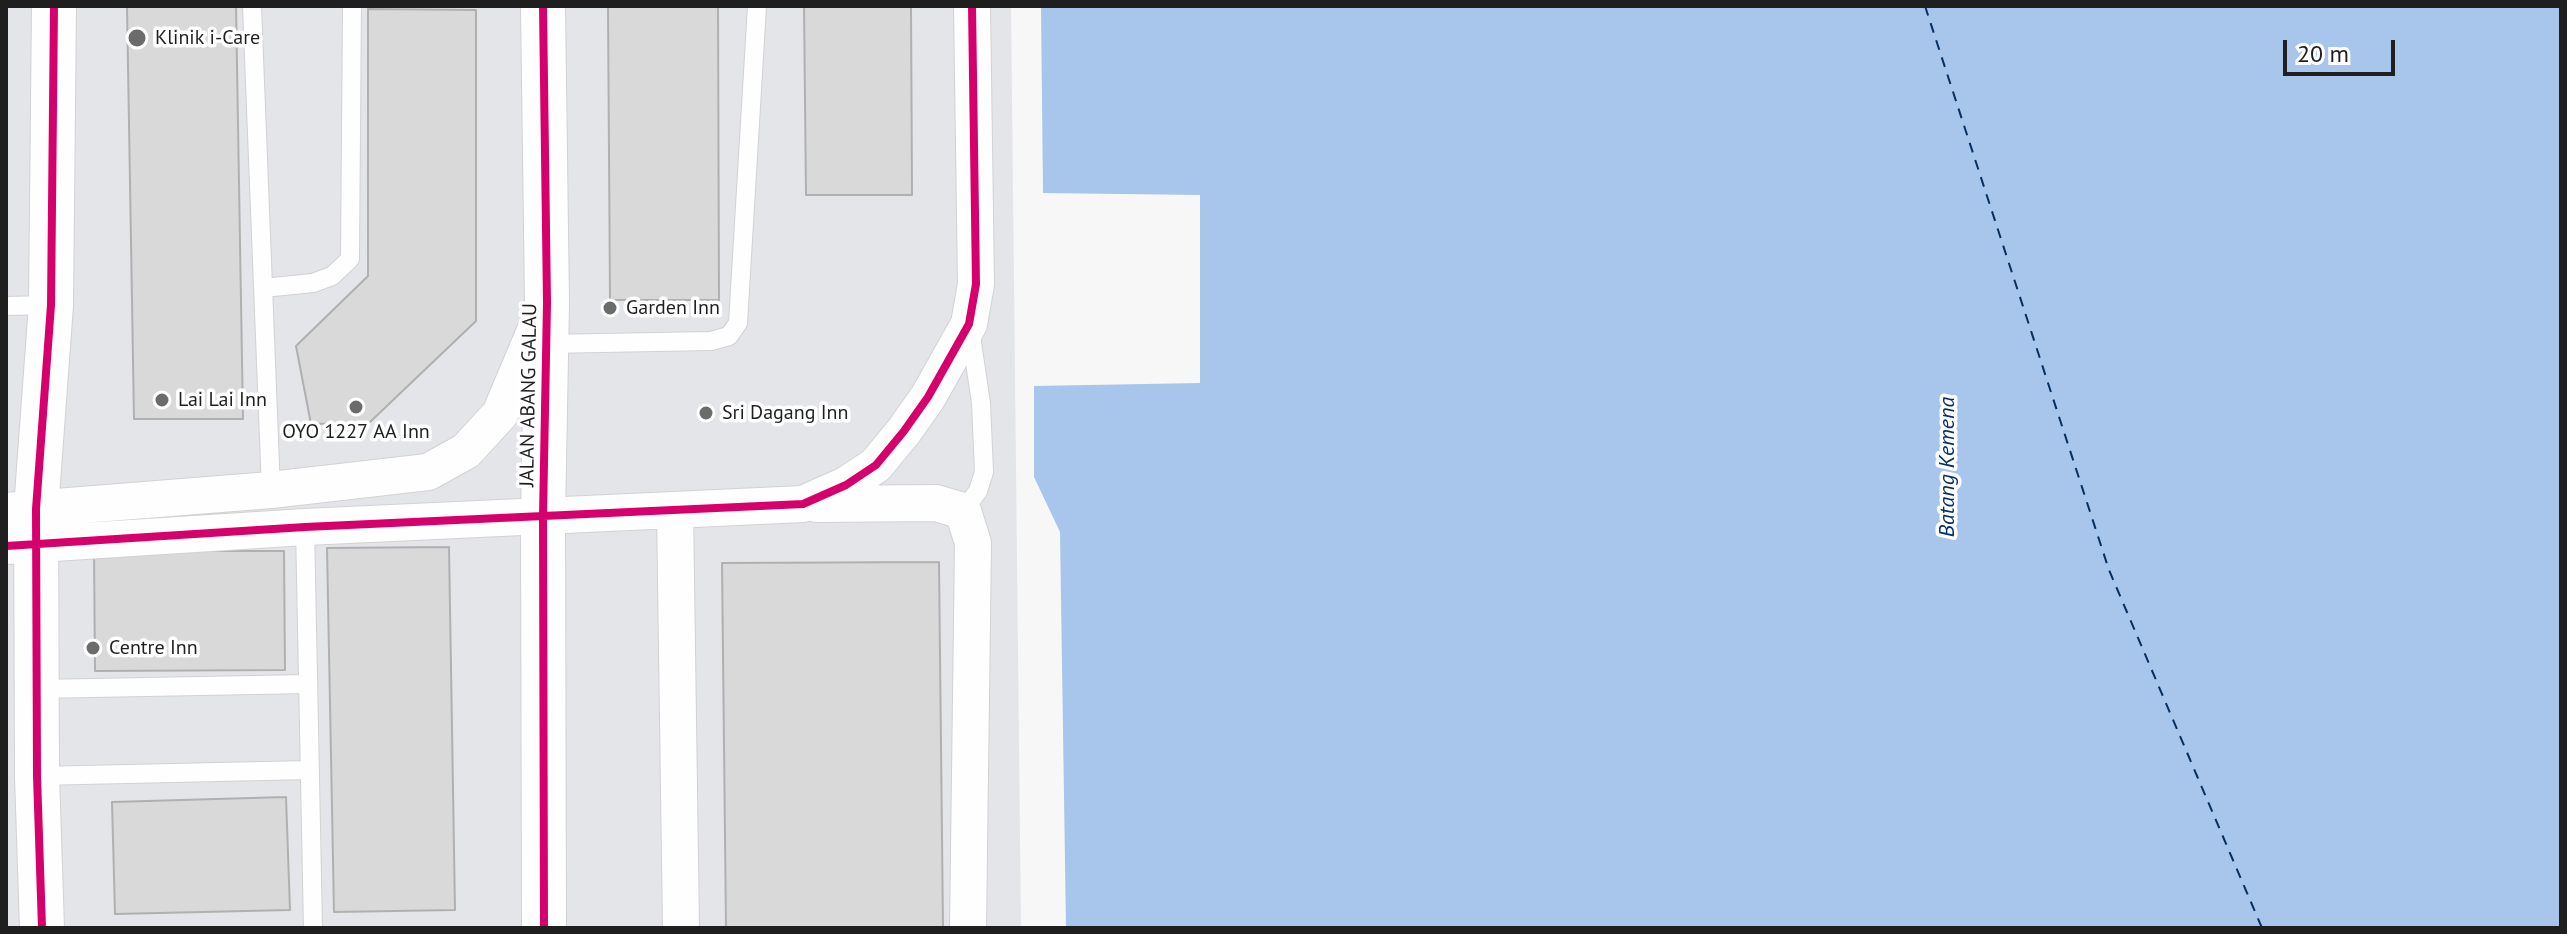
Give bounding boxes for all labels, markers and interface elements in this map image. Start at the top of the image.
scale bar [2287,24,2399,74]
place label: Klinik i-Care [155,26,260,50]
marker: Klinik i-Care [126,27,148,49]
text: 20 m [2297,38,2349,69]
place label: Garden Inn [626,296,720,320]
marker: Garden Inn [601,299,619,317]
street label: JALAN ABANG GALAU [515,303,543,487]
place label: Lai Lai Inn [178,388,267,412]
marker: Lai Lai Inn [153,391,171,409]
water label: Batang Kemena [1935,397,1961,537]
marker: OYO 1227 AA Inn [347,398,365,416]
place label: Sri Dagang Inn [722,401,848,425]
marker: Sri Dagang Inn [697,404,715,422]
place label: OYO 1227 AA Inn [282,420,430,444]
place label: Centre Inn [109,636,198,660]
marker: Centre Inn [84,639,102,657]

